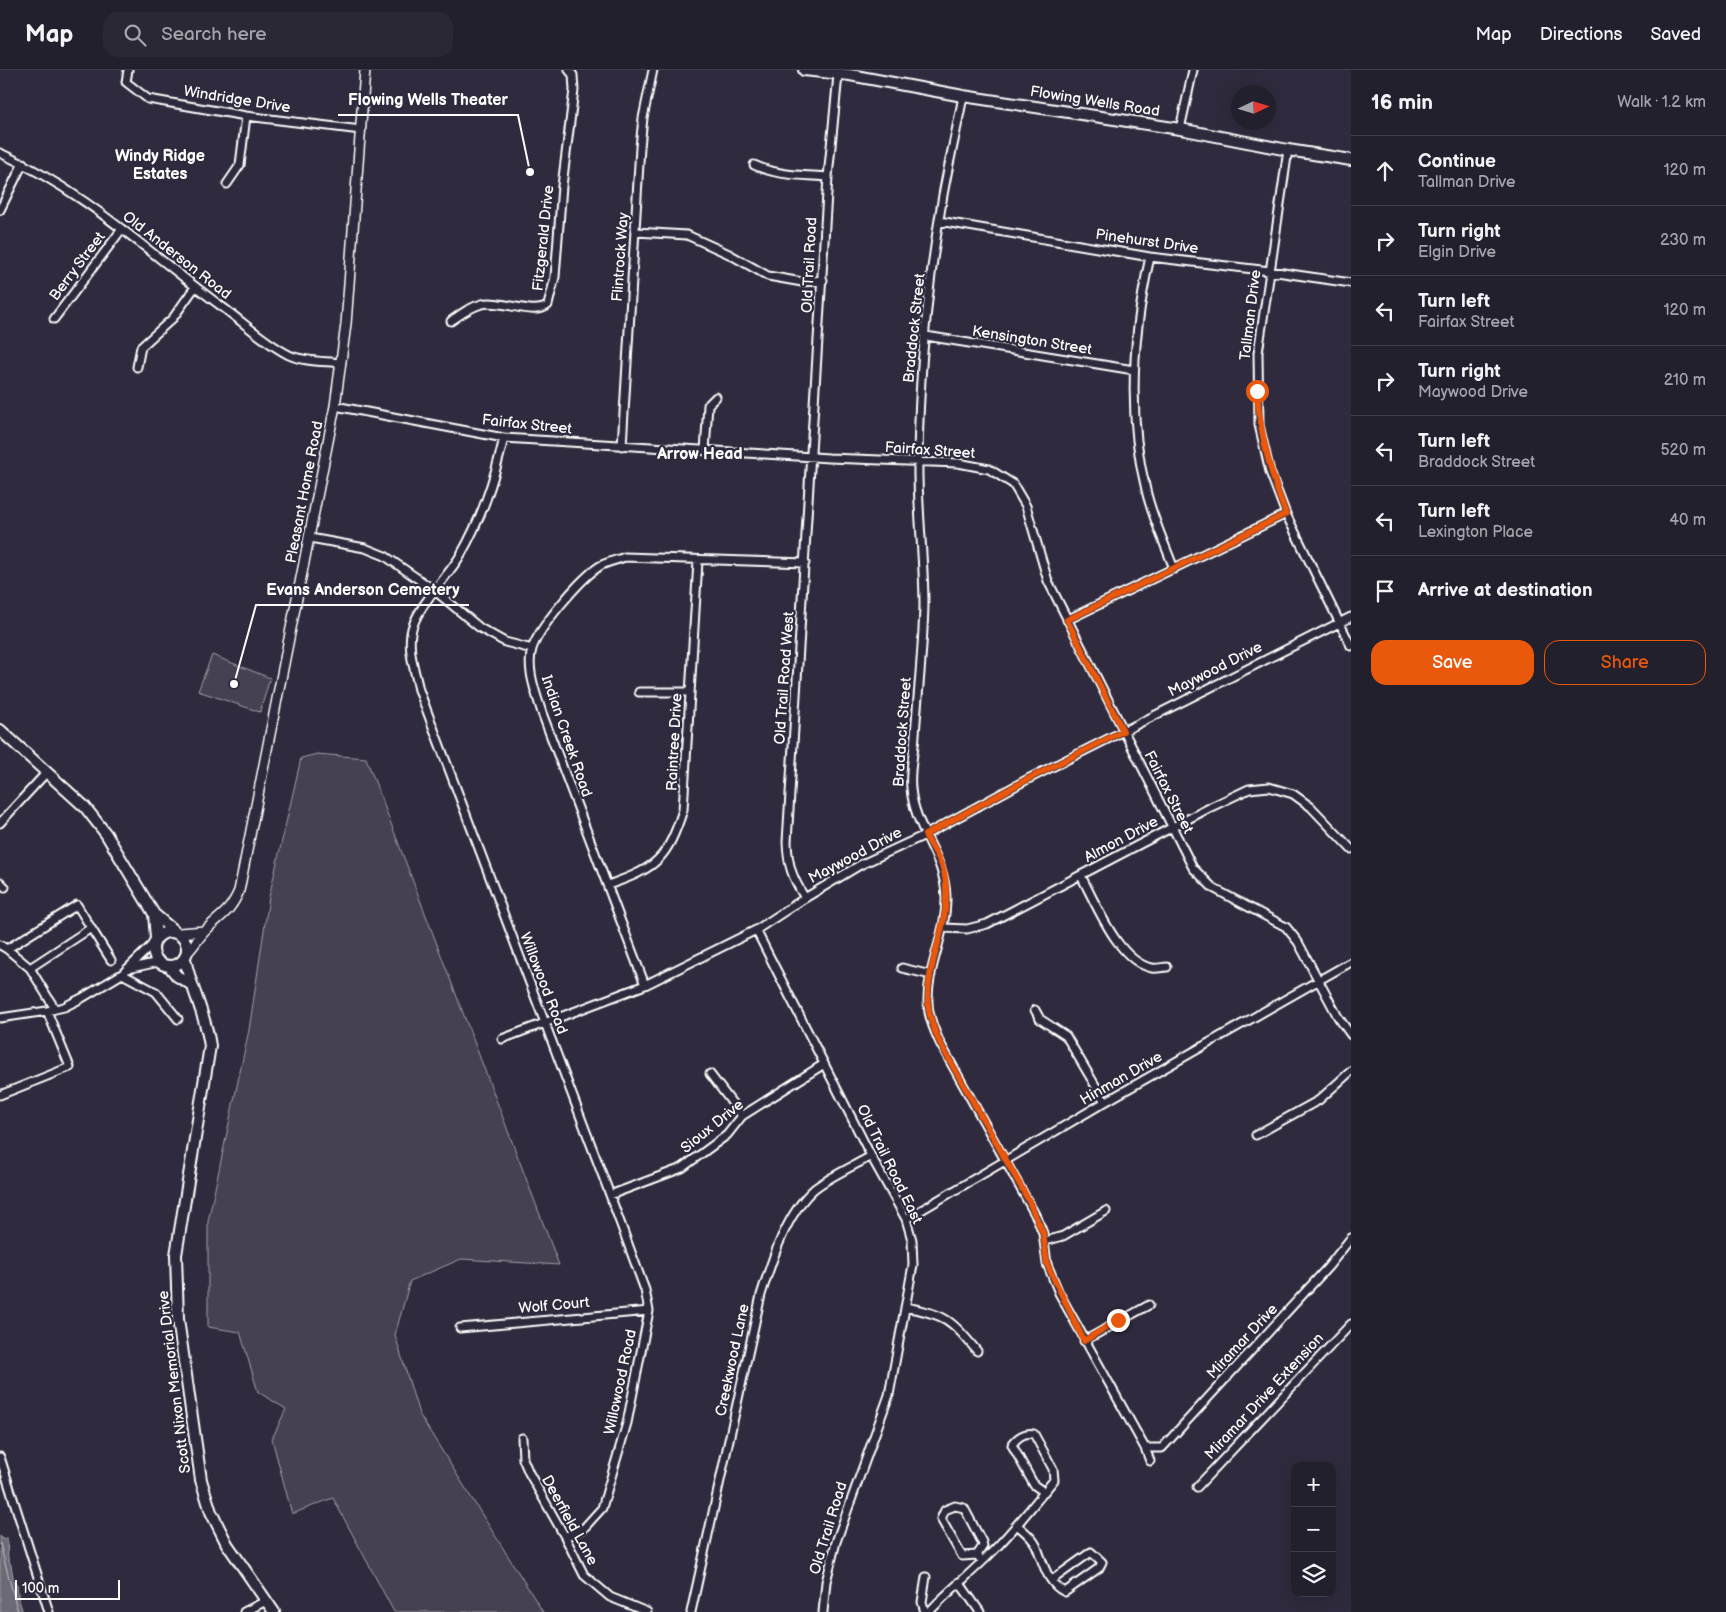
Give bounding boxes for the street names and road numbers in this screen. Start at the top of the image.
street label: Windridge Drive [182,82,292,117]
street label: Flowing Wells Road [1029,82,1161,121]
street label: Fitzgerald Drive [528,184,559,292]
street label: Old Anderson Road [119,207,235,304]
street label: Flintrock Way [608,212,633,302]
street label: Old Trail Road [798,217,821,313]
street label: Pinehurst Drive [1094,225,1200,258]
street label: Berry Street [45,228,110,305]
street label: Tallman Drive [1236,268,1266,362]
street label: Braddock Street [899,272,930,384]
street label: Kensington Street [971,322,1094,359]
street label: Fairfax Street [481,410,573,439]
street label: Pleasant Home Road [281,420,328,565]
street label: Fairfax Street [884,438,976,463]
street label: Old Trail Road West [770,611,799,745]
street label: Maywood Drive [1165,638,1266,701]
street label: Indian Creek Road [537,673,596,800]
street label: Braddock Street [889,676,916,788]
street label: Raintree Drive [662,693,687,791]
street label: Fairfax Street [1140,748,1198,837]
street label: Almon Drive [1081,812,1162,867]
street label: Maywood Drive [805,823,905,888]
street label: Willowood Road [515,930,572,1037]
street label: Hinman Drive [1077,1047,1166,1110]
street label: Sioux Drive [677,1095,748,1158]
street label: Old Trail Road East [852,1101,927,1227]
street label: Scott Nixon Memorial Drive [154,1289,195,1474]
street label: Wolf Court [518,1293,591,1318]
street label: Miramar Drive [1203,1300,1282,1383]
street label: Creekwood Lane [711,1302,754,1418]
street label: Willowood Road [600,1328,641,1437]
street label: Miramar Drive Extension [1201,1329,1328,1464]
street label: Deerfield Lane [537,1472,602,1569]
street label: Old Trail Road [805,1480,852,1577]

